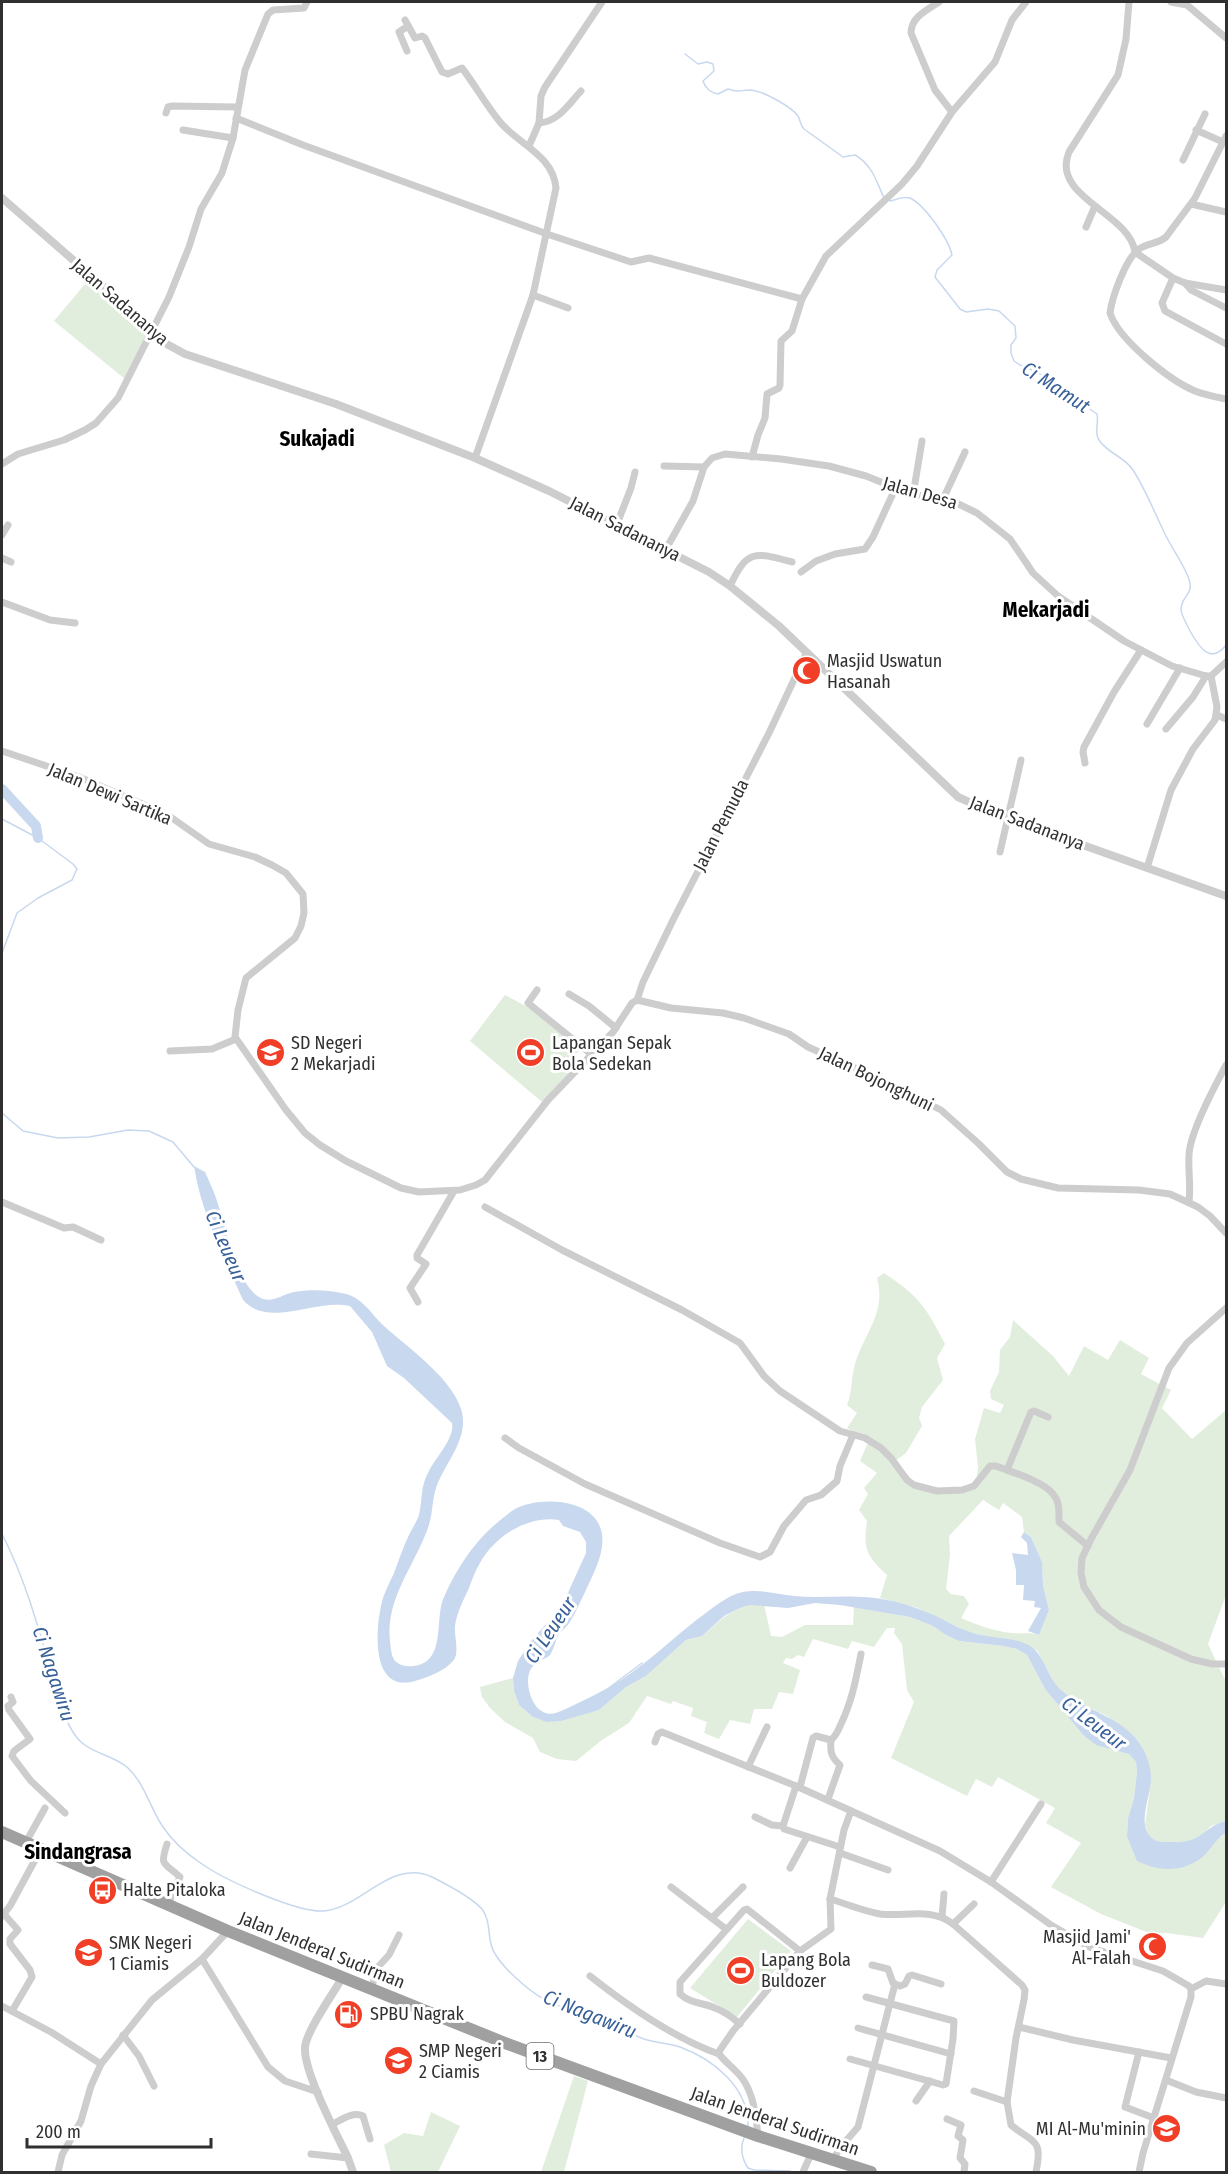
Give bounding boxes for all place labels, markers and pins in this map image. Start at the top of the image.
place label: Masjid Uswatun Hasanah [827,650,942,693]
mosque icon: Masjid Uswatun Hasanah [790,655,822,687]
place label: SD Negeri 2 Mekarjadi [291,1032,375,1075]
place label: Lapangan Sepak Bola Sedekan [552,1032,672,1075]
school or university icon: SD Negeri 2 Mekarjadi [254,1037,286,1069]
sports icon: Lapangan Sepak Bola Sedekan [515,1037,547,1069]
bus stop icon: Halte Pitaloka [86,1874,118,1906]
place label: Halte Pitaloka [123,1879,226,1901]
place label: Masjid Jami' Al-Falah [1043,1926,1131,1969]
mosque icon: Masjid Jami' Al-Falah [1136,1931,1168,1963]
place label: SMK Negeri 1 Ciamis [109,1932,192,1975]
school or university icon: SMK Negeri 1 Ciamis [72,1937,104,1969]
place label: Lapang Bola Buldozer [761,1949,851,1992]
sports icon: Lapang Bola Buldozer [724,1954,756,1986]
fuel station icon: SPBU Nagrak [333,1998,365,2030]
place label: SPBU Nagrak [370,2003,465,2025]
place label: SMP Negeri 2 Ciamis [419,2040,502,2083]
school or university icon: SMP Negeri 2 Ciamis [382,2045,414,2077]
school or university icon: MI Al-Mu'minin [1151,2113,1183,2145]
place label: MI Al-Mu'minin [1036,2118,1146,2140]

